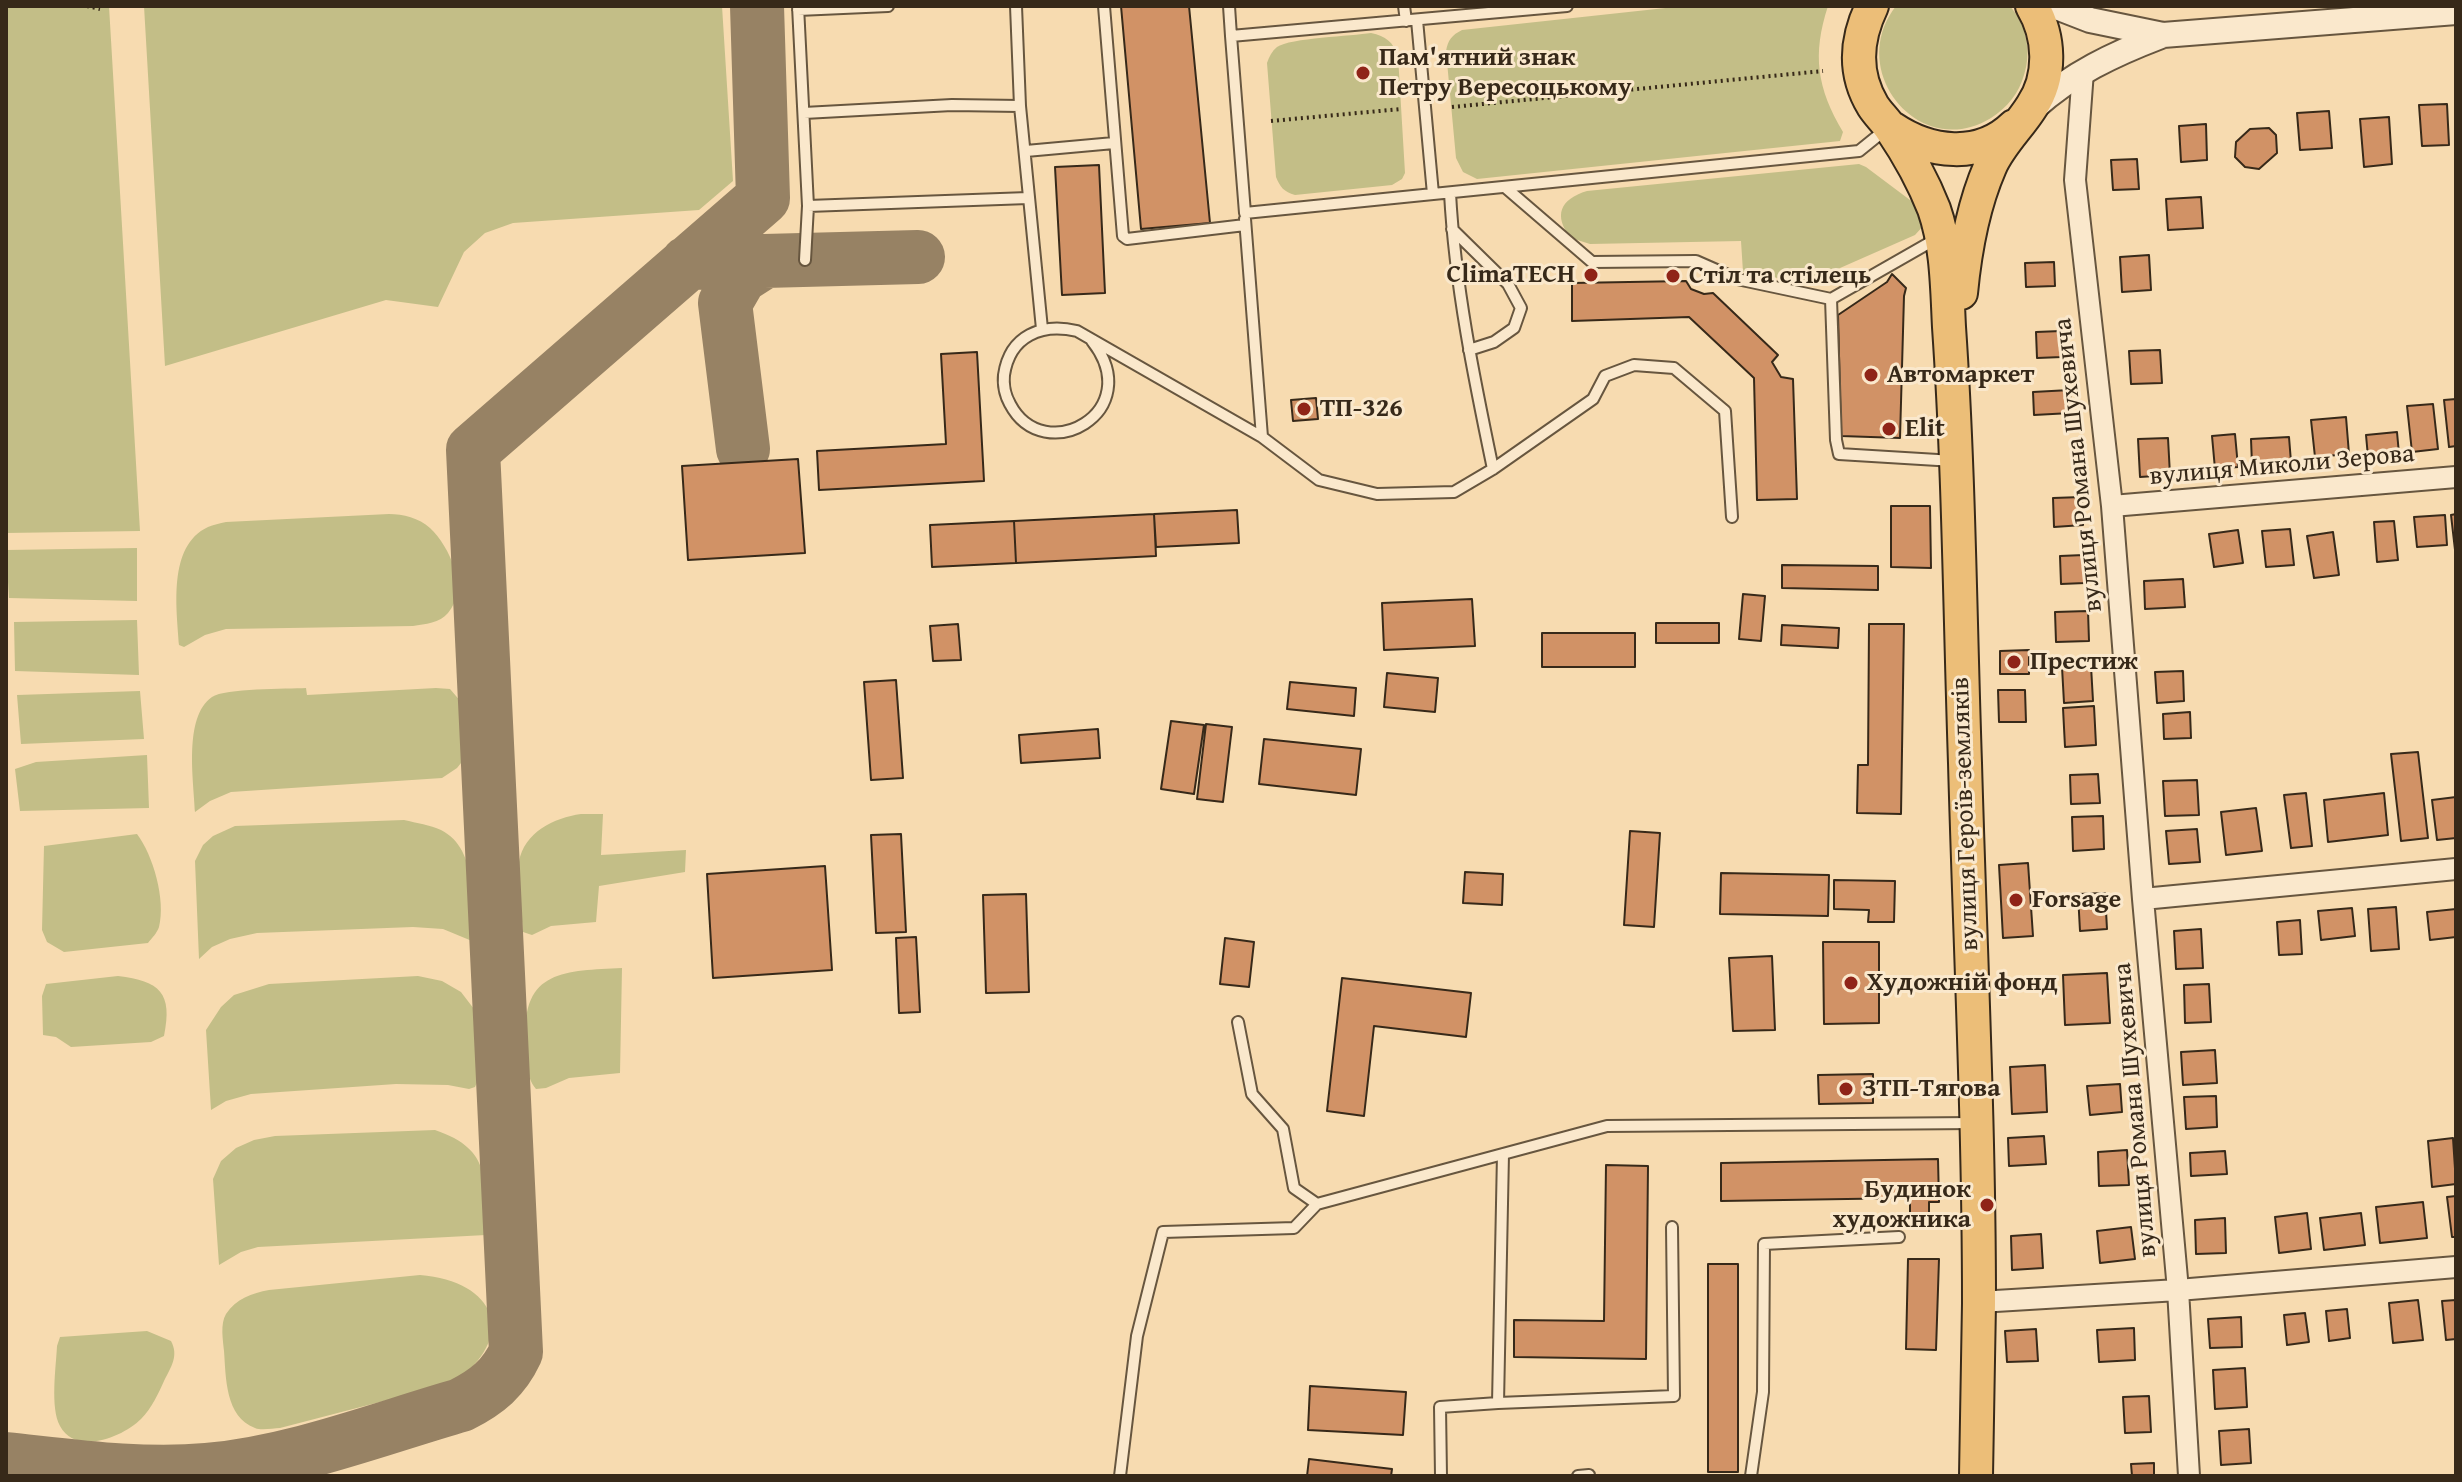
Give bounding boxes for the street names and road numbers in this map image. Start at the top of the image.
street label: вулиця Романа Шухевича [2048,316,2110,614]
street label: вулиця Миколи Зерова [2148,439,2416,493]
street label: вулиця Героїв-земляків [1946,676,1986,952]
street label: вулиця Романа Шухевича [2108,961,2164,1259]

